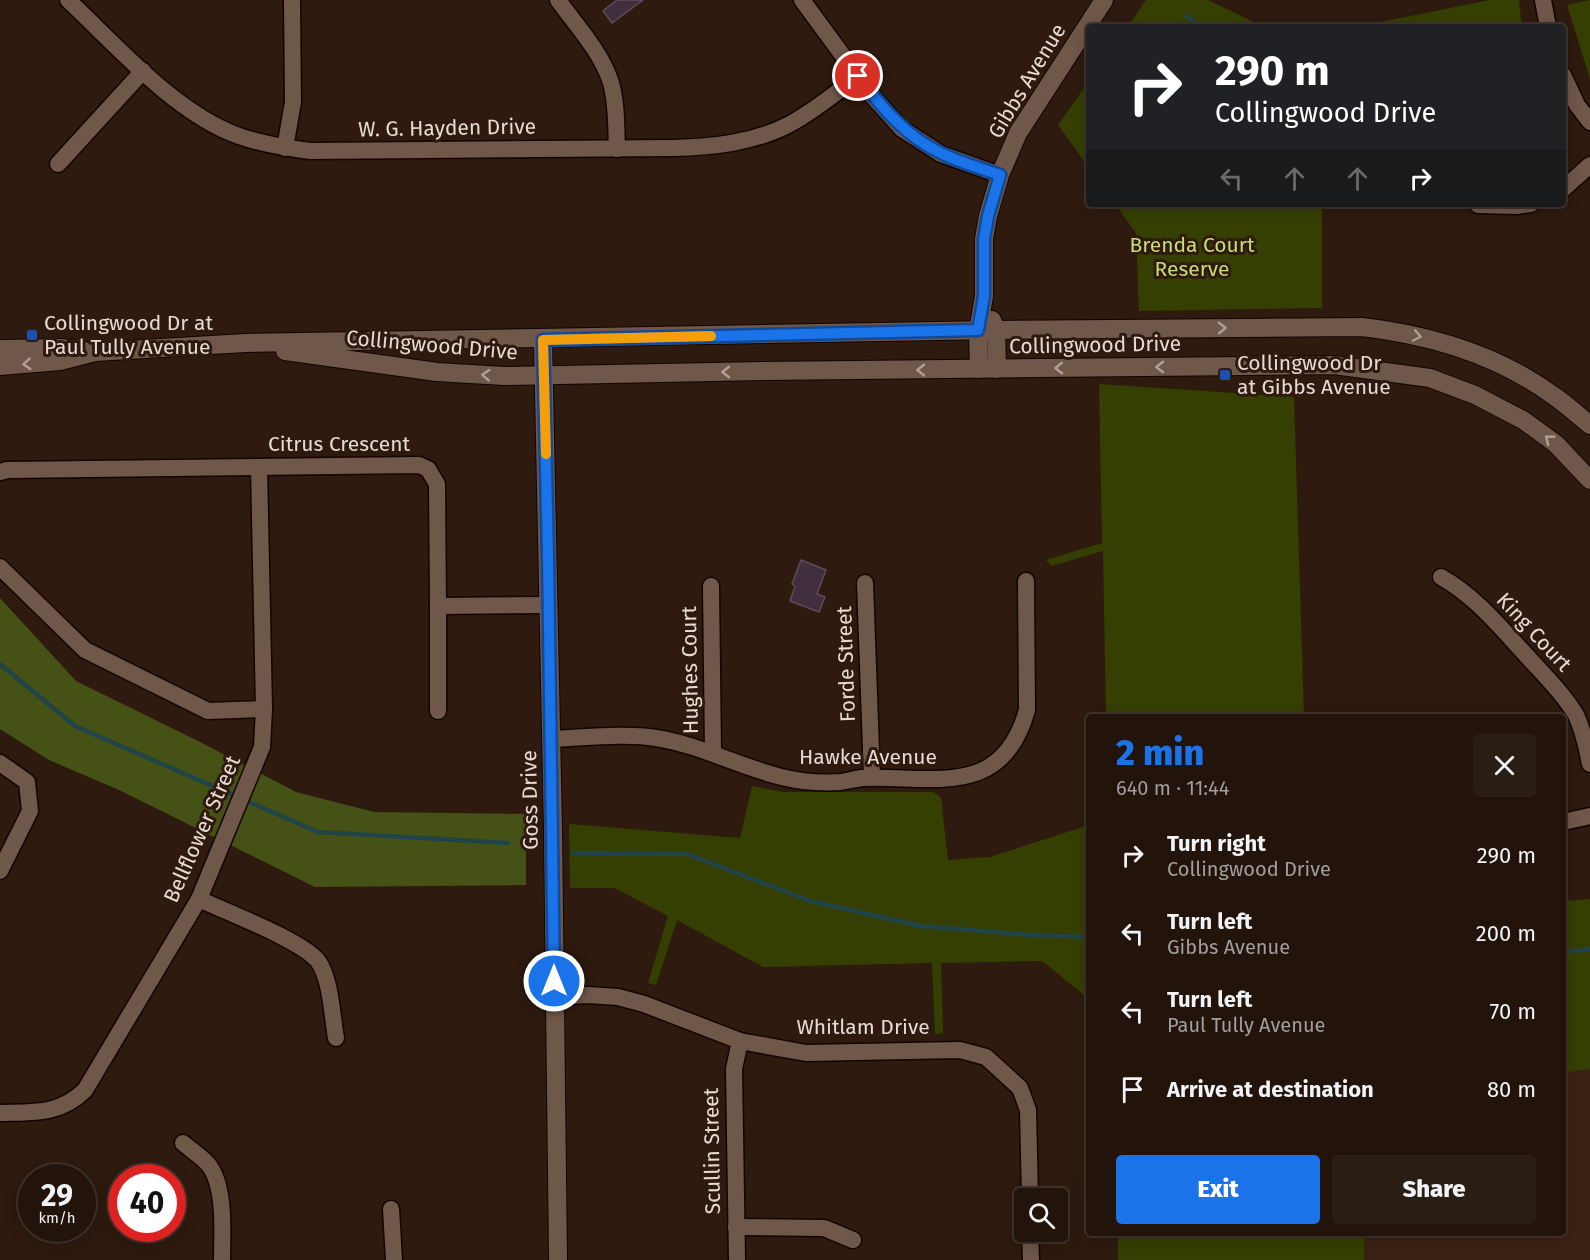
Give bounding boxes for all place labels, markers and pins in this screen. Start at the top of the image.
pin [832,50,883,101]
place label: Collingwood Dr at Paul Tully Avenue [44,310,213,360]
marker: Collingwood Dr at Paul Tully Avenue [25,328,39,342]
place label: Collingwood Dr at Gibbs Avenue [1237,350,1391,400]
marker: Collingwood Dr at Gibbs Avenue [1218,368,1232,382]

